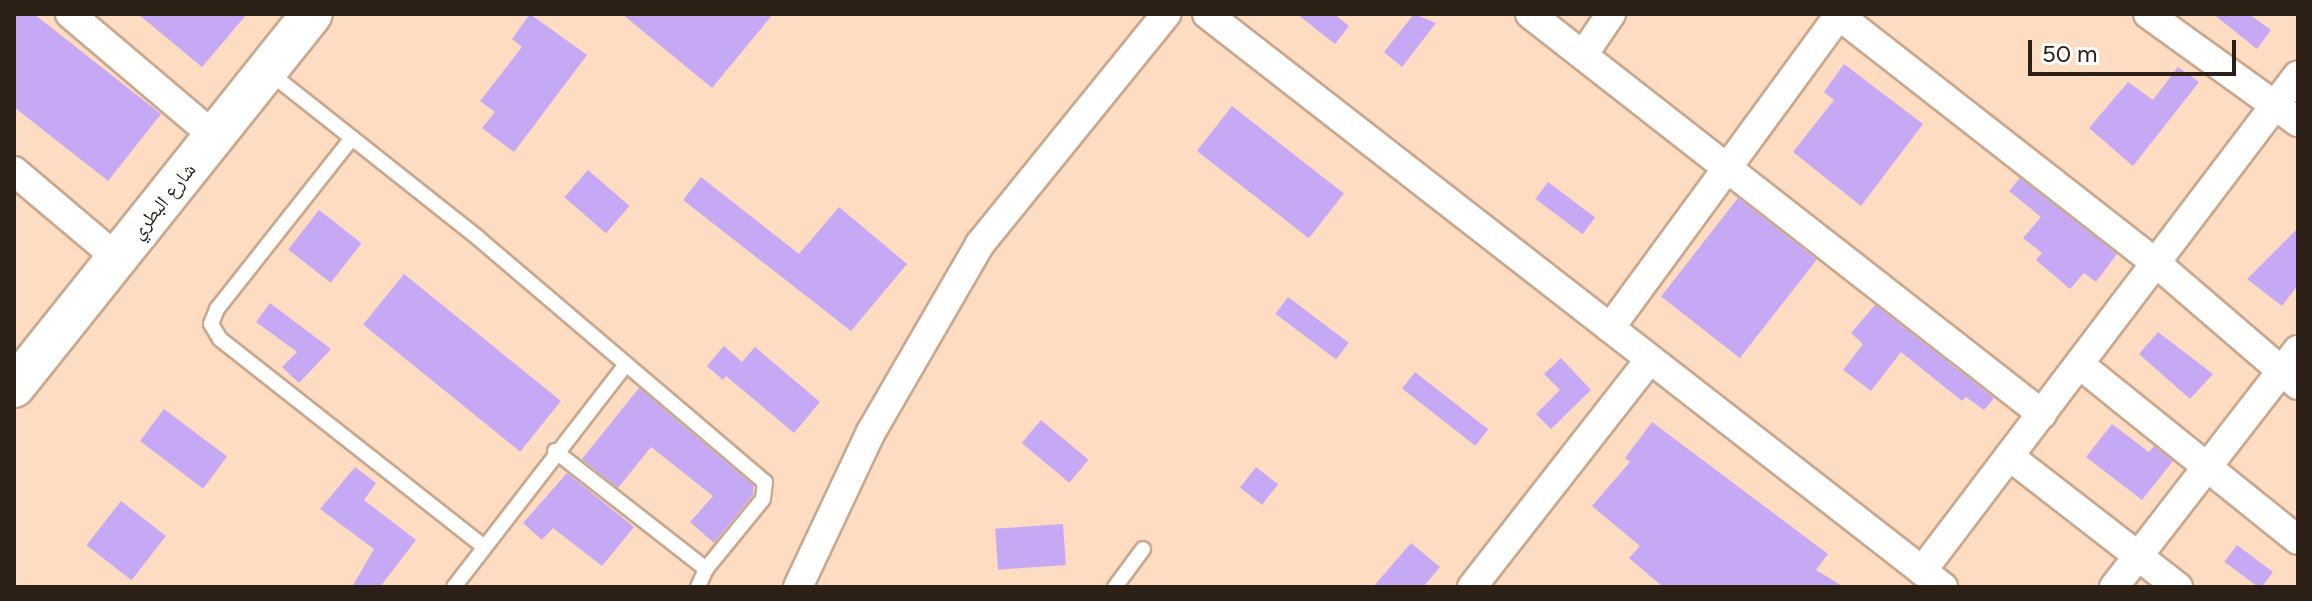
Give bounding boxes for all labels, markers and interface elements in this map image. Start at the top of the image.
scale bar [2032,24,2240,74]
text: 50 m [2042,39,2098,68]
street label: شارع البطري [125,158,201,244]

